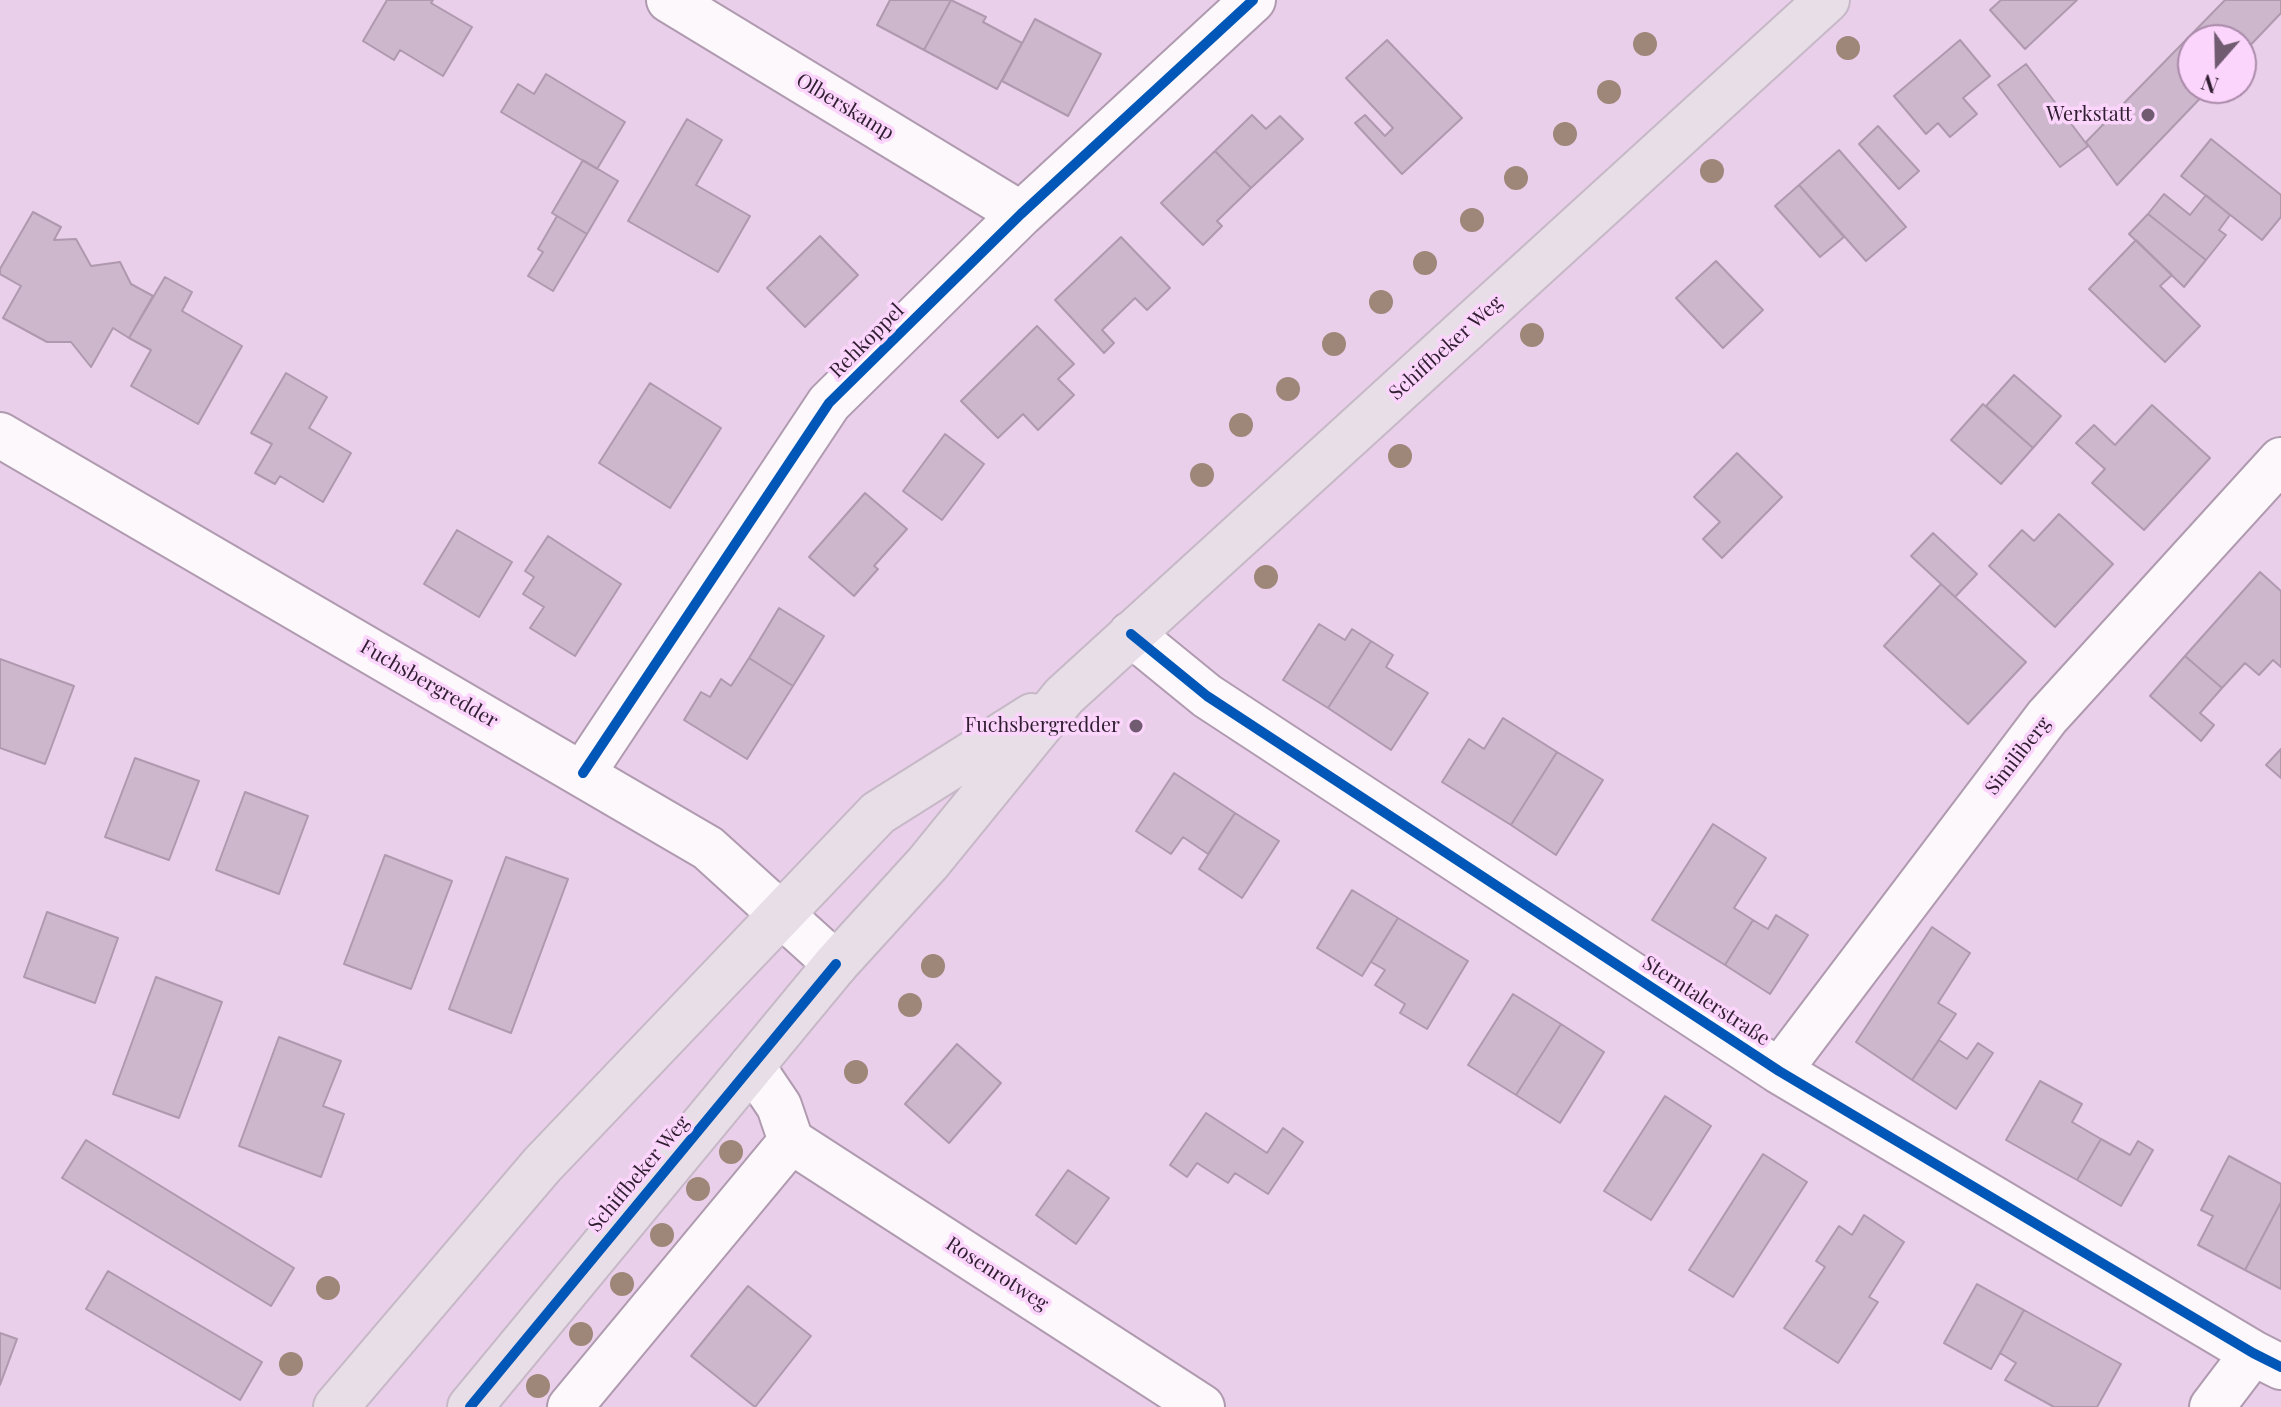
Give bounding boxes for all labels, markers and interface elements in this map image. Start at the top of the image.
north arrow [2177,24,2257,104]
street label: Olberskamp [792,68,898,146]
text: N [2197,68,2222,101]
place label: Werkstatt [2046,103,2132,127]
marker: Werkstatt [2139,106,2157,124]
street label: Schiffbeker Weg [1384,291,1508,405]
street label: Rehkoppel [825,299,909,383]
street label: Fuchsbergredder [356,635,502,733]
street label: Similiberg [1980,712,2056,800]
place label: Fuchsbergredder [965,714,1120,738]
marker: Fuchsbergredder [1127,717,1145,735]
street label: Sterntalerstraße [1638,951,1774,1051]
street label: Schiffbeker Weg [583,1111,695,1237]
street label: Rosenrotweg [941,1232,1053,1316]

